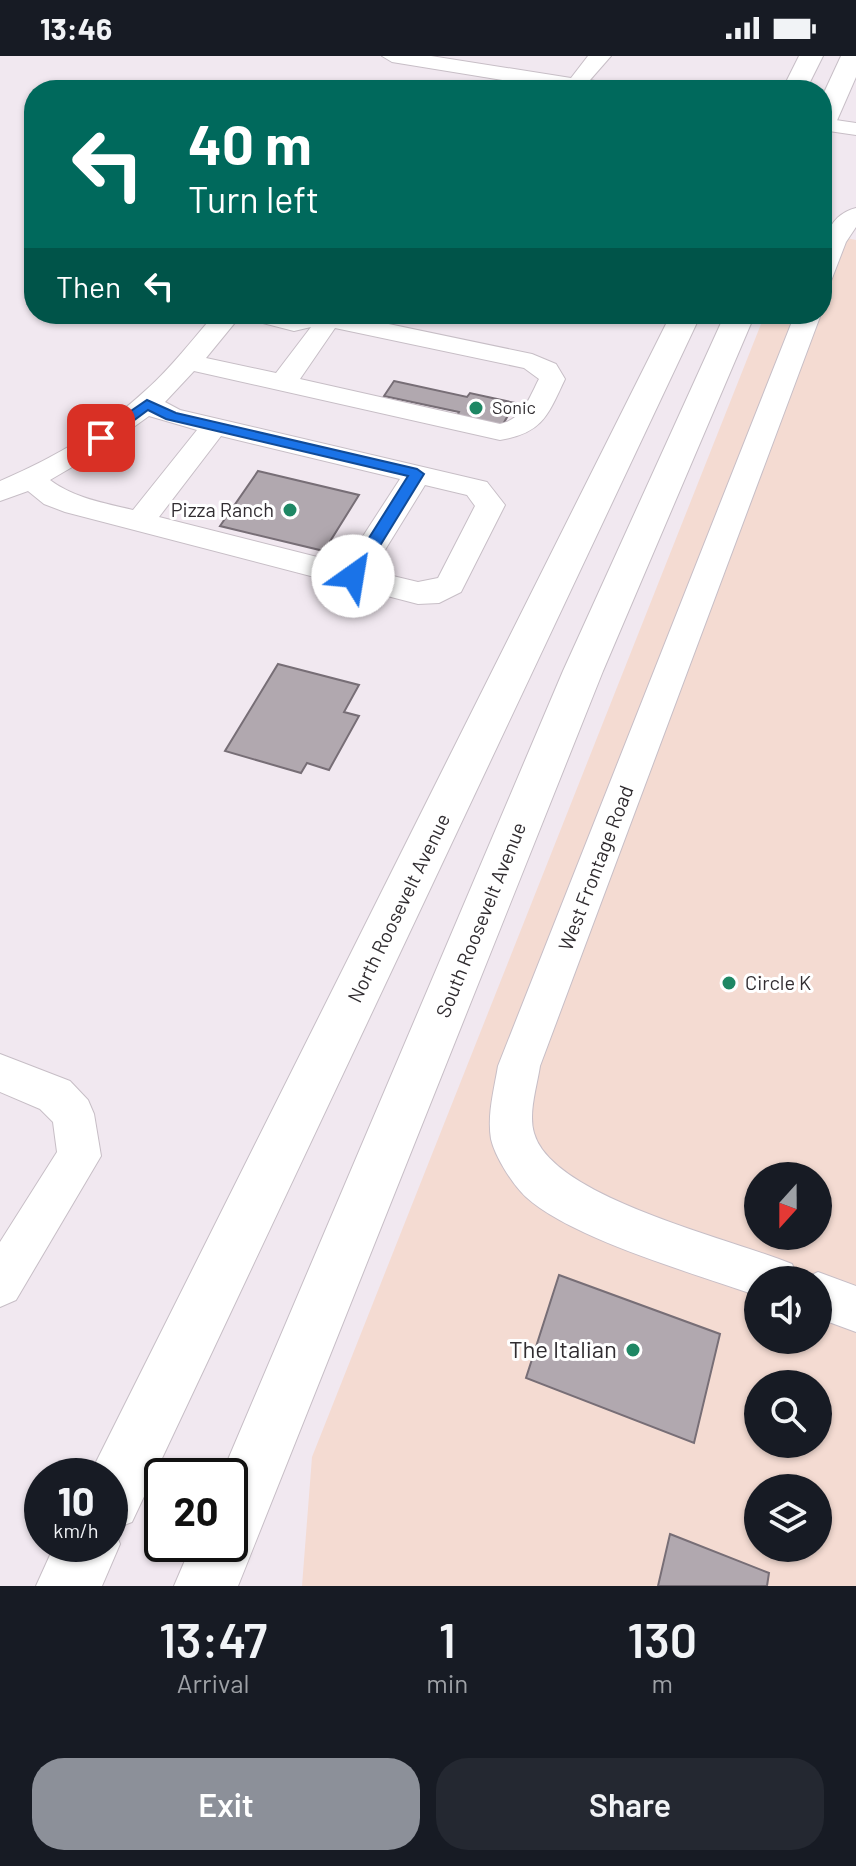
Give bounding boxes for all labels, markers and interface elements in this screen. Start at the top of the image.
text: 13:46 [40,10,112,46]
text: 40 m [188,109,312,176]
icon: left [56,112,160,216]
text: Turn left [188,177,319,220]
icon: left [137,264,181,308]
text: Then [56,268,121,304]
place label: Sonic [492,396,536,418]
marker: Sonic [467,399,485,417]
pin [67,404,135,472]
icon: arrive [79,416,123,460]
place label: Pizza Ranch [171,497,274,521]
marker: Pizza Ranch [281,501,299,519]
position arrow [311,534,395,618]
street label: West Frontage Road [553,782,638,954]
street label: North Roosevelt Avenue [342,809,454,1006]
street label: South Roosevelt Avenue [430,818,530,1021]
place label: Circle K [745,970,811,994]
marker: Circle K [720,974,738,992]
north arrow [744,1162,832,1250]
map controls [744,1162,832,1562]
button: sound [744,1266,832,1354]
place label: The Italian [509,1334,617,1363]
marker: The Italian [624,1341,642,1359]
button: search [744,1370,832,1458]
speed limit sign: 20 [144,1458,248,1562]
button: layers [744,1474,832,1562]
text: 10 [58,1476,94,1524]
text: km/h [53,1518,99,1542]
text: 13:47 [159,1610,267,1668]
text: 1 [439,1610,456,1668]
text: 130 [627,1610,697,1668]
text: Arrival [177,1667,249,1698]
text: min [426,1667,468,1698]
text: m [651,1667,673,1698]
button: Exit [32,1758,420,1850]
button: Share [436,1758,824,1850]

